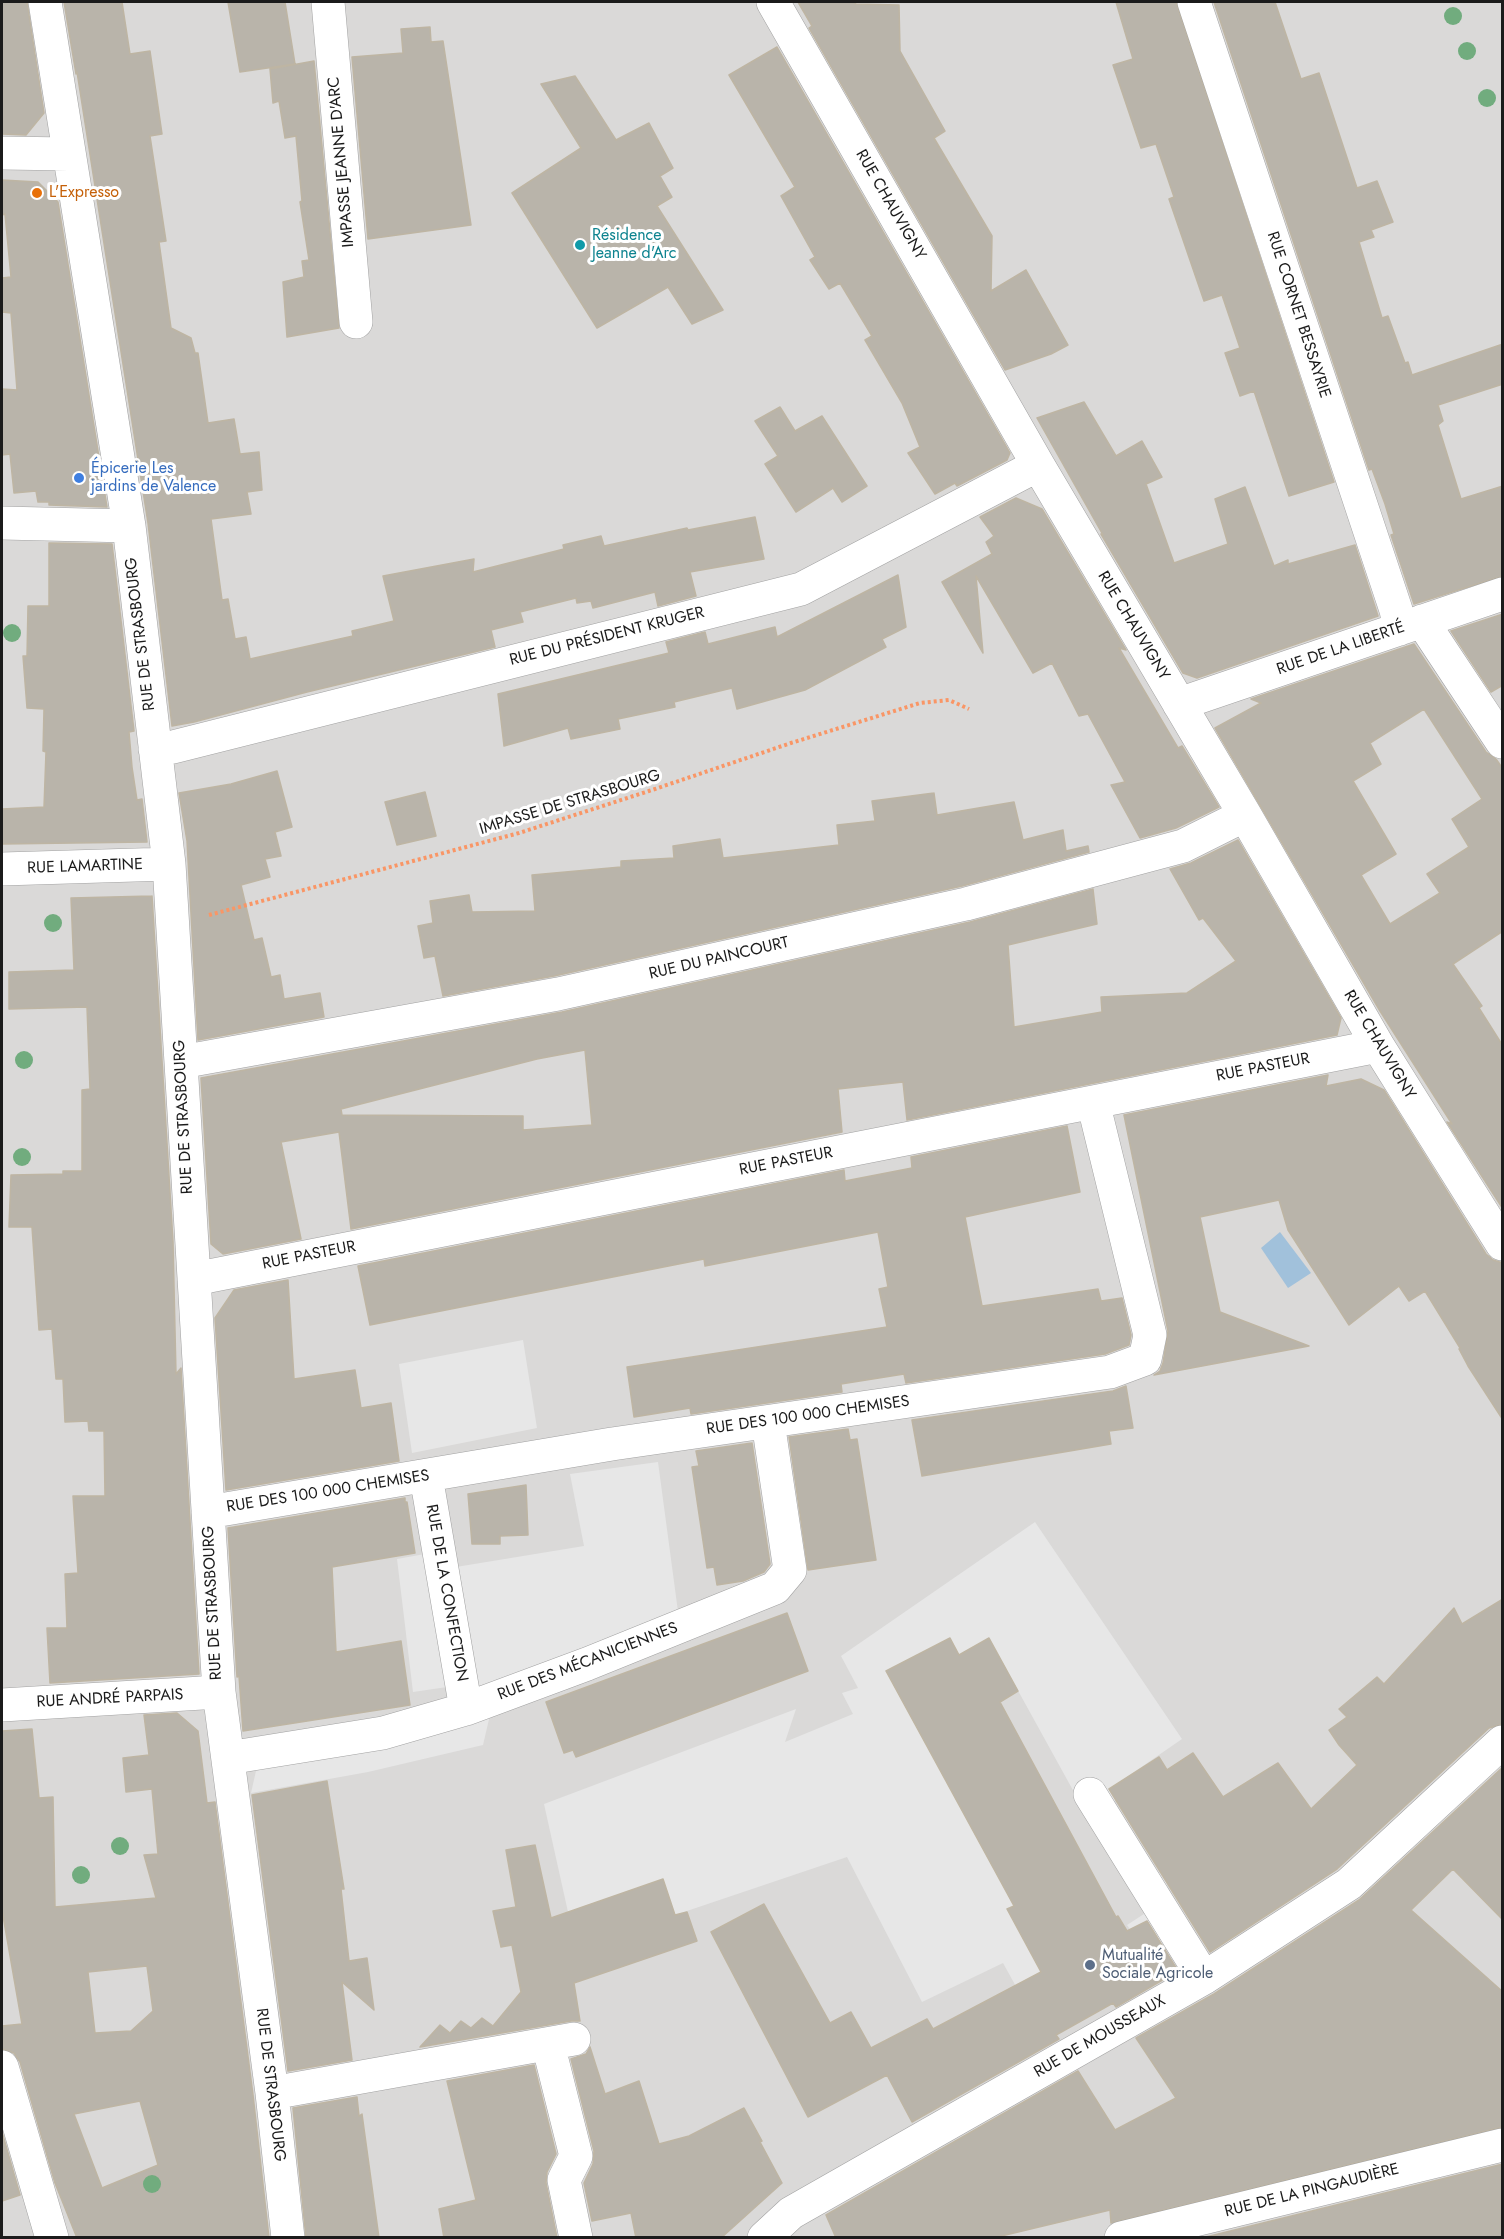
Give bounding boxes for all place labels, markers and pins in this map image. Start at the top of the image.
place label: L'Expresso [49,183,119,203]
marker: L'Expresso [30,186,44,200]
place label: Résidence Jeanne d'Arc [592,226,676,264]
marker: Résidence Jeanne d'Arc [573,238,587,252]
place label: Épicerie Les jardins de Valence [91,459,216,497]
marker: Épicerie Les jardins de Valence [72,471,86,485]
place label: Mutualité Sociale Agricole [1102,1946,1213,1984]
marker: Mutualité Sociale Agricole [1083,1958,1097,1972]

